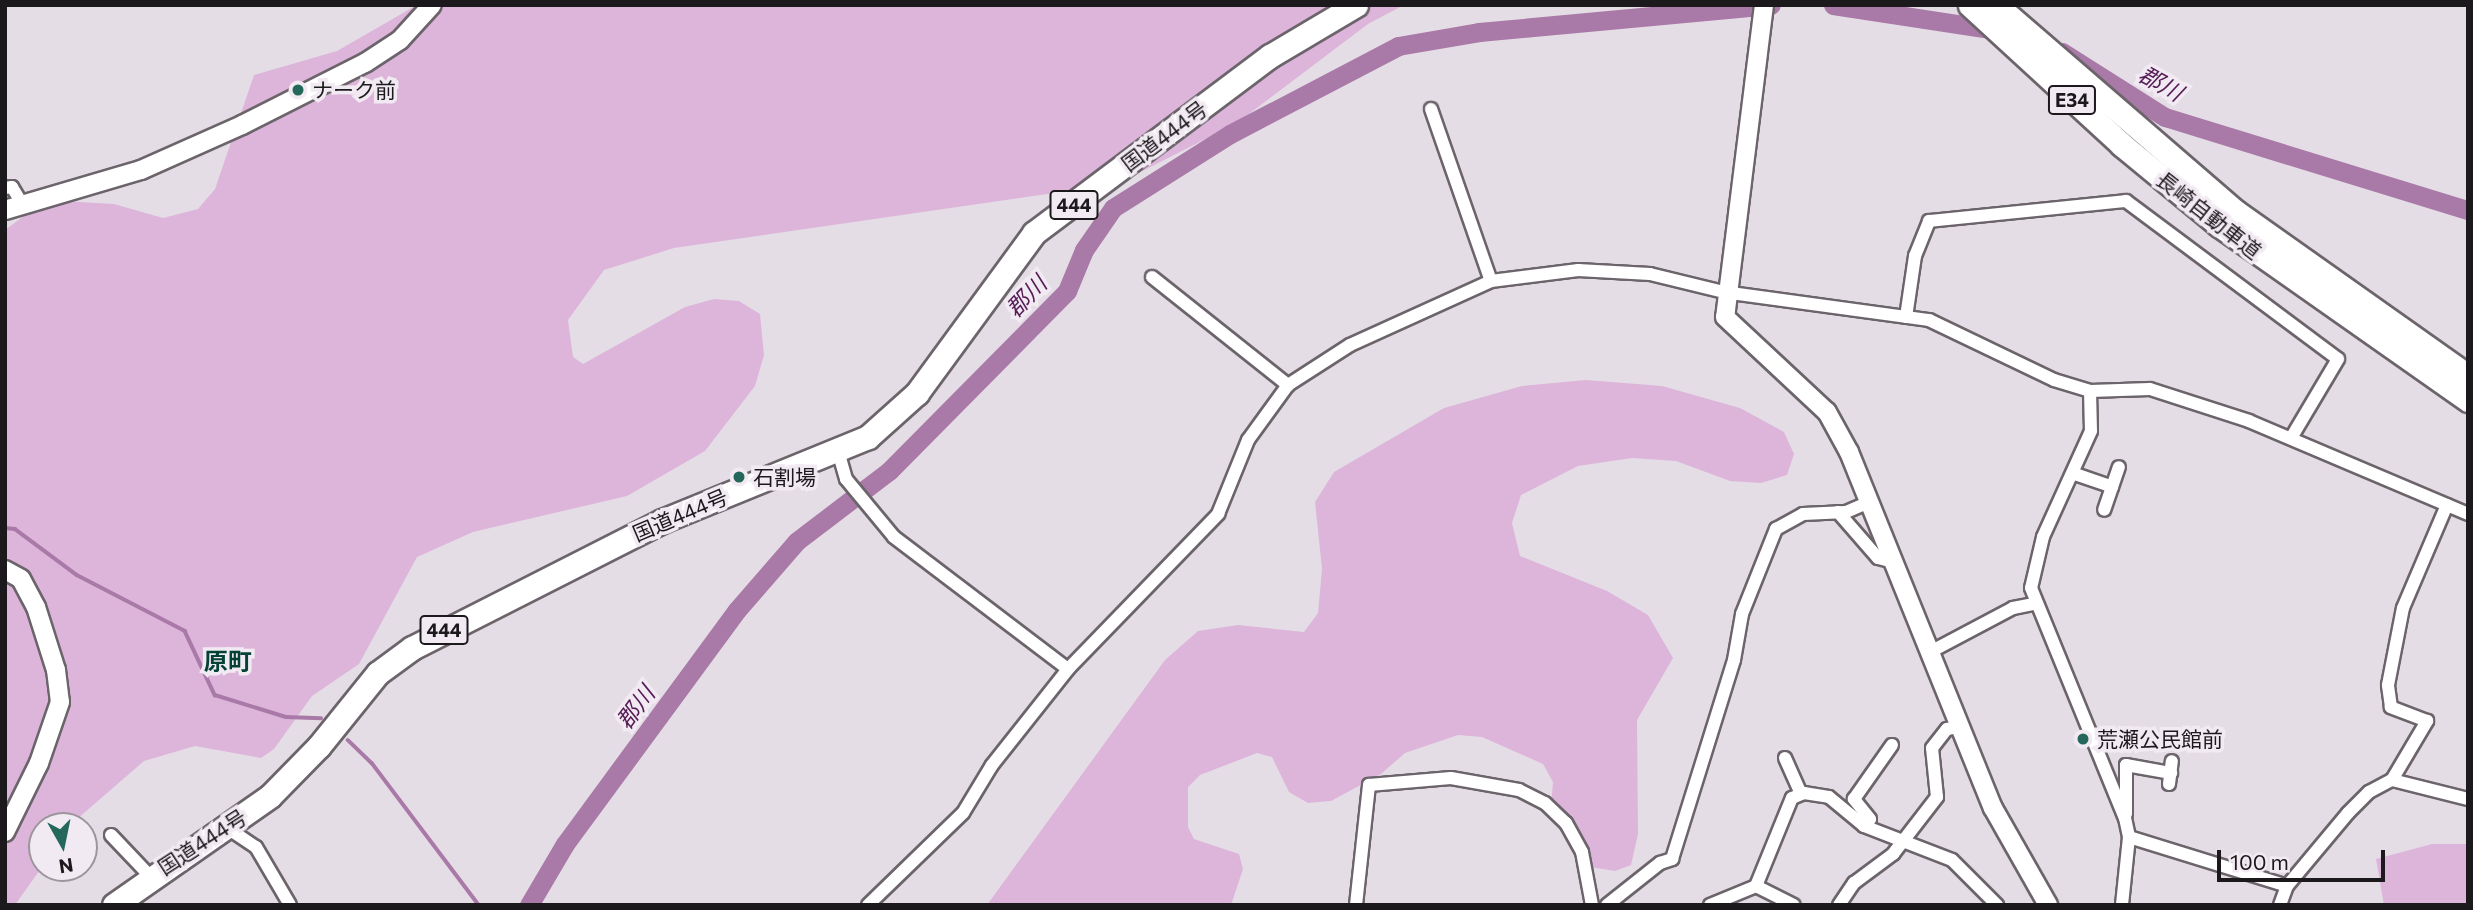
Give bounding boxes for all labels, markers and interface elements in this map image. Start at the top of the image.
water label: 郡川 [2134,60,2188,106]
place label: ナーク前 [312,77,396,103]
marker: ナーク前 [290,82,306,98]
road number: E34 [2048,85,2096,116]
street label: 国道444号 [1116,96,1212,176]
street label: 長崎自動車道 [2152,166,2266,264]
road number: 444 [1050,190,1098,220]
water label: 郡川 [1000,270,1052,322]
place label: 石割場 [753,464,816,490]
marker: 石割場 [731,469,747,485]
street label: 国道444号 [629,484,731,546]
road number: 444 [420,614,468,646]
district label: 原町 [204,647,252,675]
water label: 郡川 [610,680,660,734]
place label: 荒瀬公民館前 [2097,726,2223,752]
marker: 荒瀬公民館前 [2075,731,2091,747]
street label: 国道444号 [153,804,251,880]
north arrow [28,812,98,882]
scale bar [2221,836,2389,880]
text: 100 m [2230,849,2289,874]
text: N [57,854,75,879]

